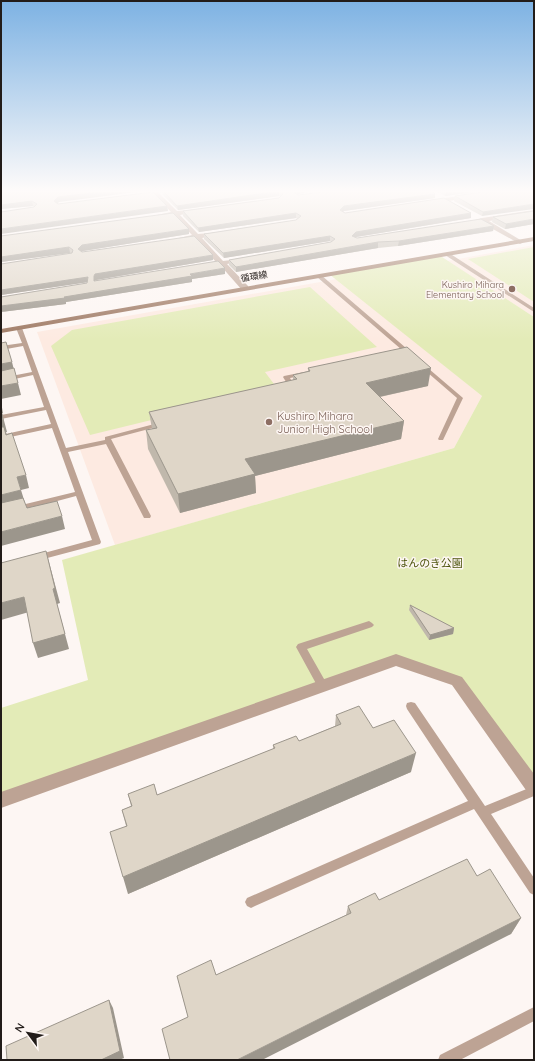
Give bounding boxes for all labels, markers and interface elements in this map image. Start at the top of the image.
street label: 循環線 [239,268,269,284]
place label: Kushiro Mihara Elementary School [426,279,504,300]
marker: Kushiro Mihara Elementary School [507,284,517,294]
place label: Kushiro Mihara Junior High School [277,409,372,436]
marker: Kushiro Mihara Junior High School [264,417,274,427]
park label: はんのき公園 [397,556,463,570]
north arrow [8,1013,48,1053]
text: N [11,1021,28,1035]

